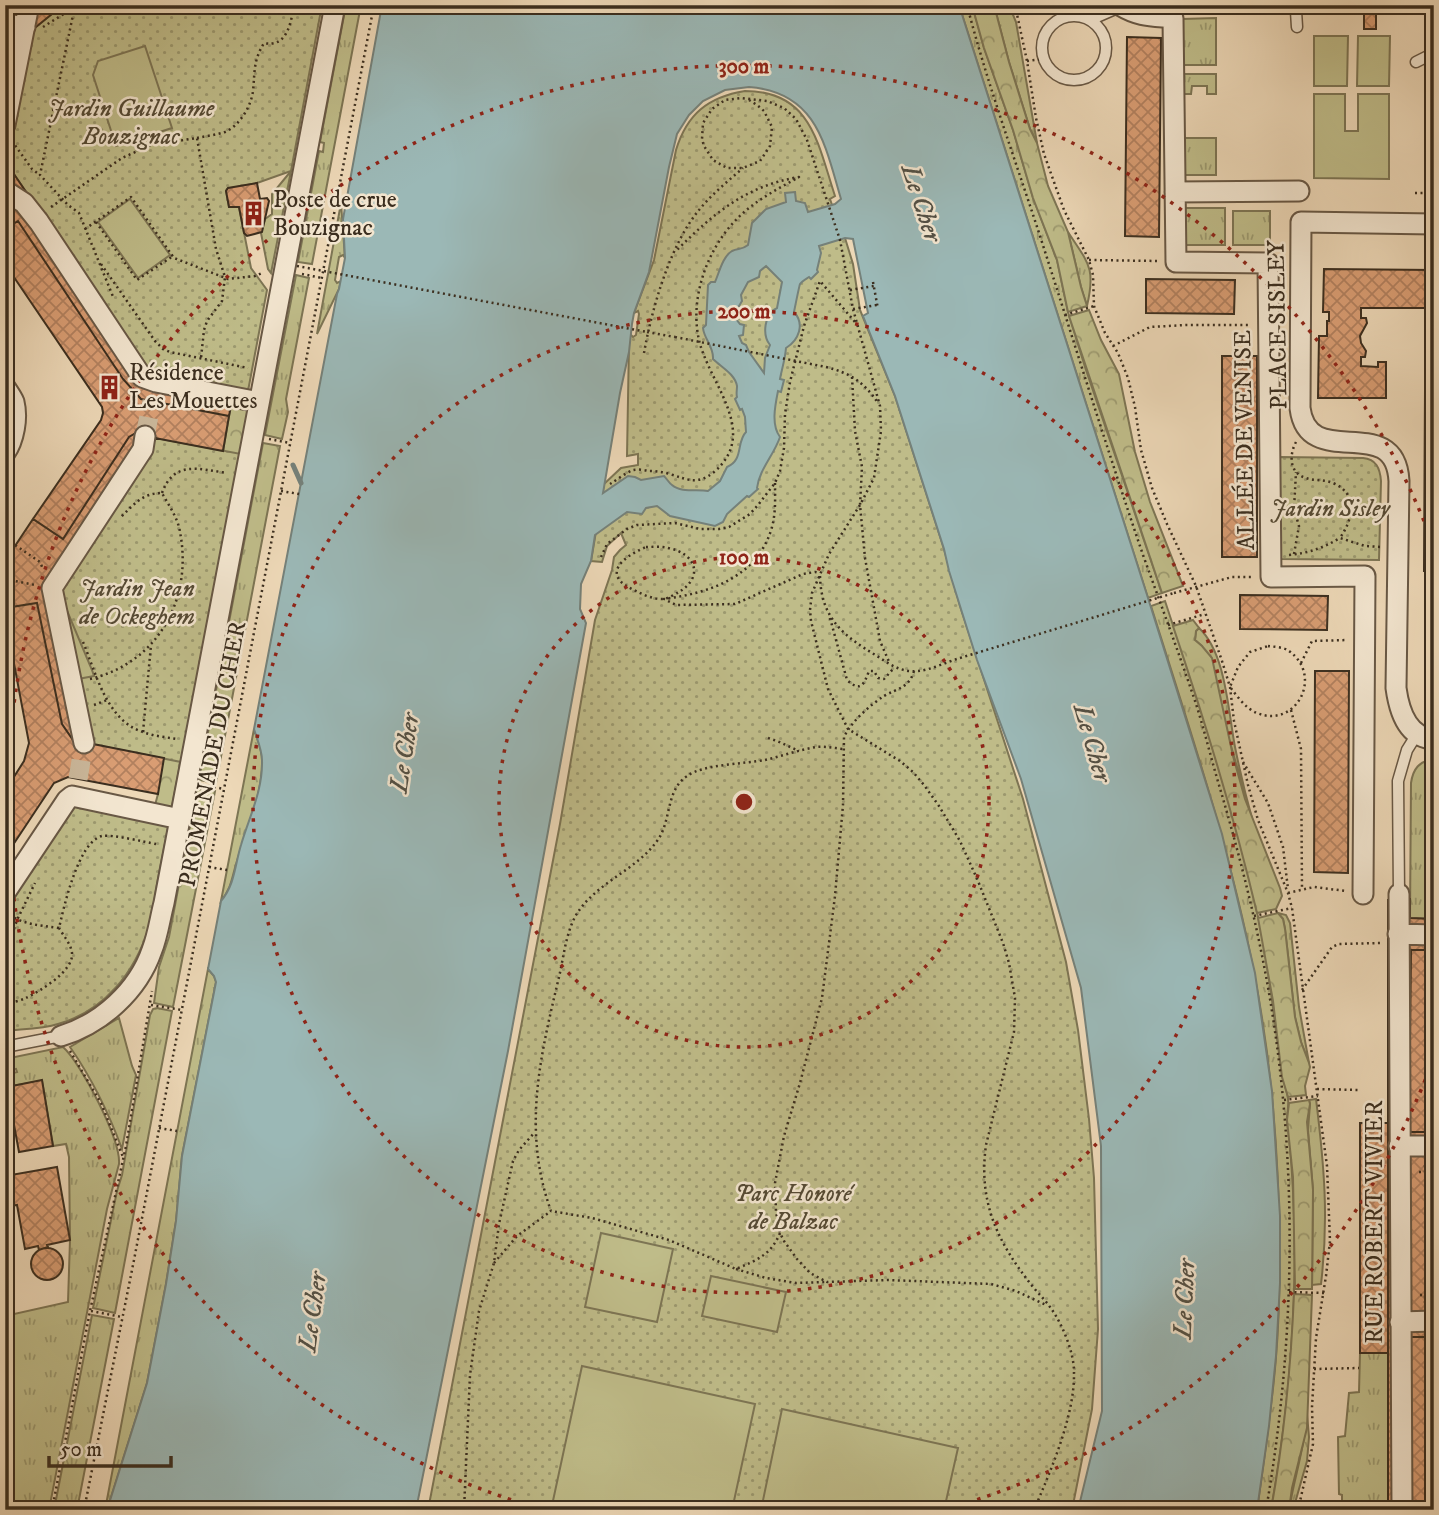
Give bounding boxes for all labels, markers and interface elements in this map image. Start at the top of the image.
text: 300 m [719,54,770,80]
park label: Jardin Guillaume Bouzignac [48,94,215,152]
water label: Le Cher [892,158,950,248]
place label: Poste de crue Bouzignac [273,185,397,243]
building icon: Poste de crue Bouzignac [239,200,267,228]
street label: PLACE SISLEY [1262,239,1294,410]
text: 200 m [717,299,771,325]
street label: ALLÉE DE VENISE [1228,330,1262,550]
place label: Résidence Les Mouettes [129,358,258,416]
building icon: Résidence Les Mouettes [95,373,123,401]
park label: Jardin Sisley [1270,494,1391,524]
text: 100 m [719,545,769,571]
park label: Jardin Jean de Ockeghem [78,574,195,632]
street label: PROMENADE DU CHER [173,619,254,889]
water label: Le Cher [1065,698,1119,787]
water label: Le Cher [382,709,428,797]
centre of rings [732,790,756,814]
street label: RUE ROBERT VIVIER [1360,1100,1390,1344]
park label: Parc Honoré de Balzac [735,1179,855,1237]
water label: Le Cher [1166,1257,1204,1342]
water label: Le Cher [291,1269,335,1356]
scale bar [49,1424,172,1468]
text: 50 m [60,1437,102,1463]

